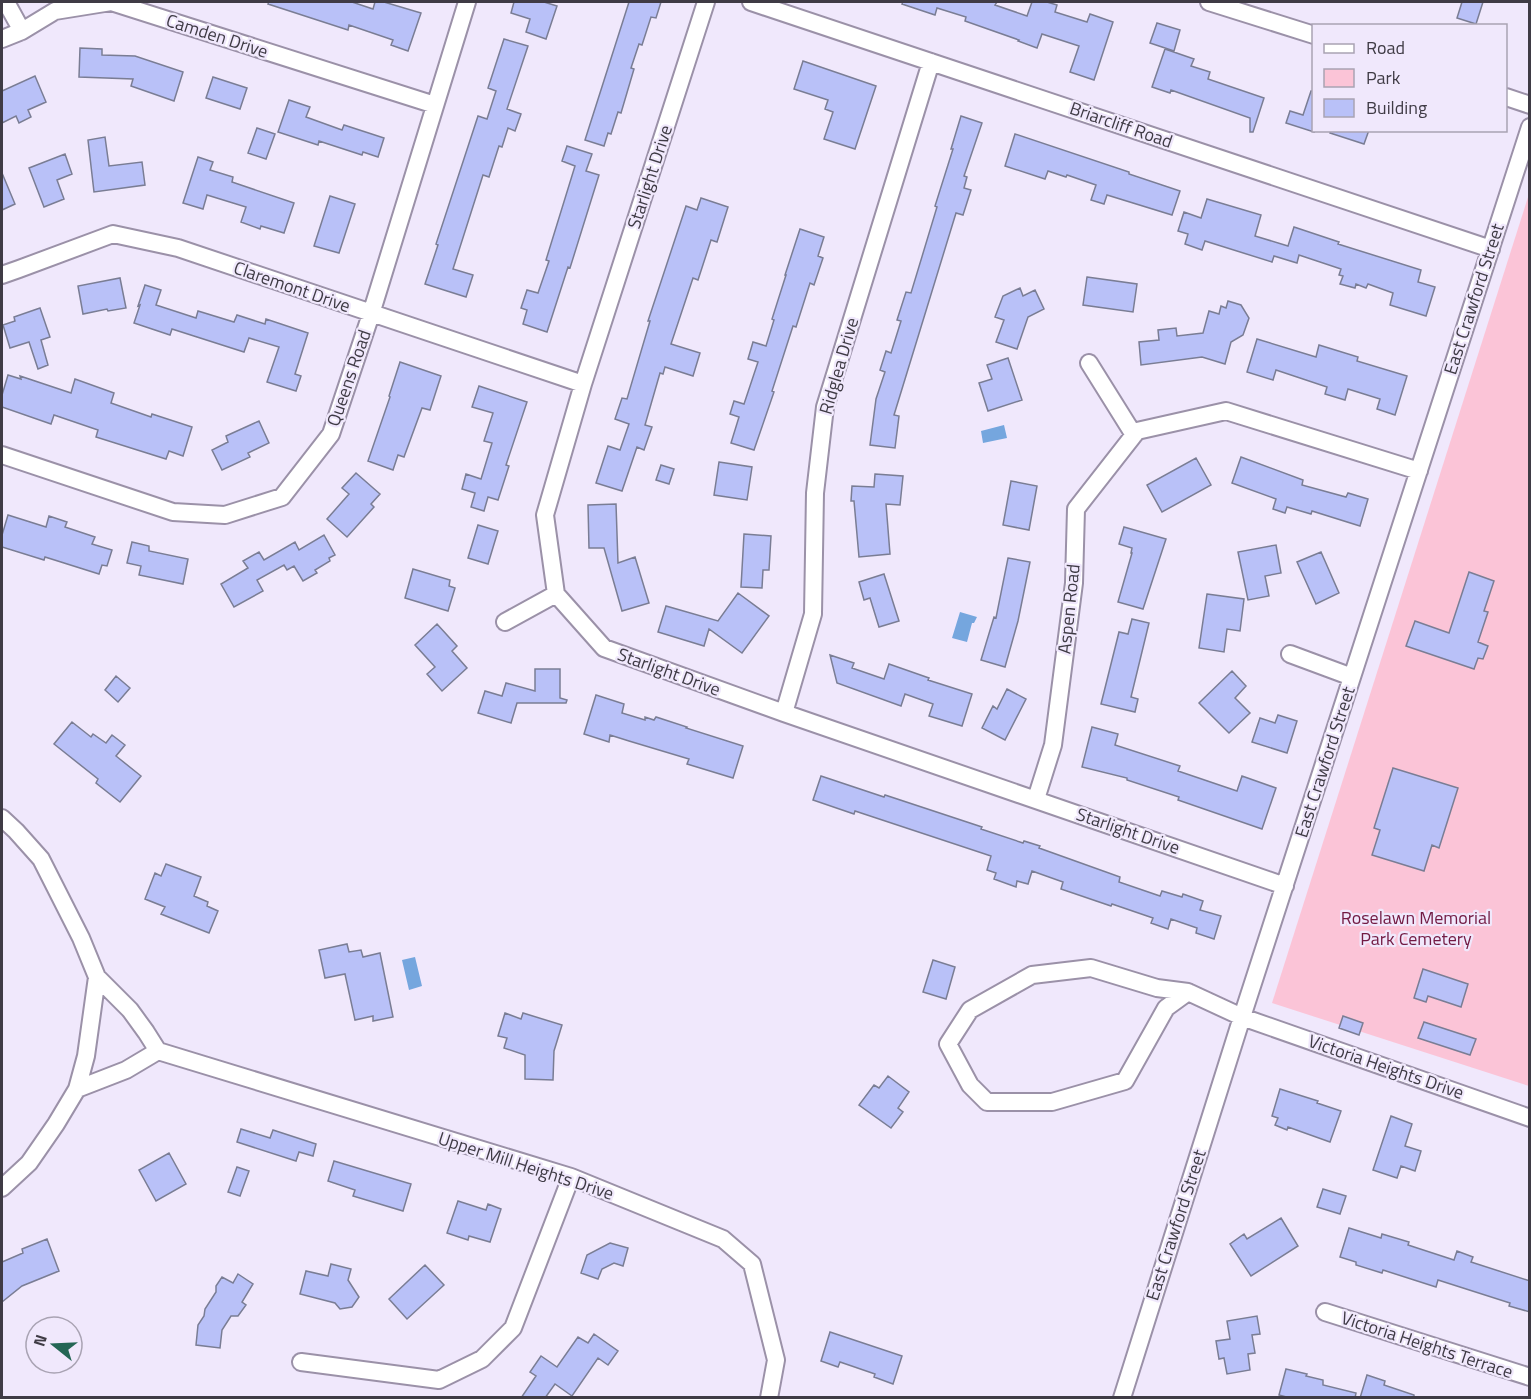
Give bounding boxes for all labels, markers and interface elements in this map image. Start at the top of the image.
street label: Camden Drive [163,6,271,65]
legend [1312,24,1507,132]
text: Road [1366,34,1405,61]
text: Park [1366,64,1401,91]
street label: Briarcliff Road [1066,94,1176,155]
text: Building [1366,94,1427,121]
street label: Starlight Drive [620,121,679,232]
street label: East Crawford Street [1436,219,1511,378]
street label: Claremont Drive [230,254,354,319]
street label: Ridglea Drive [812,314,865,417]
street label: Queens Road [319,326,378,430]
street label: Aspen Road [1050,563,1087,655]
street label: Starlight Drive [614,640,724,703]
street label: East Crawford Street [1287,682,1362,841]
street label: Starlight Drive [1073,800,1184,861]
park label: Roselawn Memorial Park Cemetery [1341,904,1491,952]
street label: Victoria Heights Drive [1305,1027,1468,1106]
street label: Upper Mill Heights Drive [435,1124,617,1207]
street label: East Crawford Street [1138,1145,1213,1304]
street label: Victoria Heights Terrace [1338,1304,1516,1385]
north arrow [24,1315,84,1375]
text: N [27,1331,53,1349]

